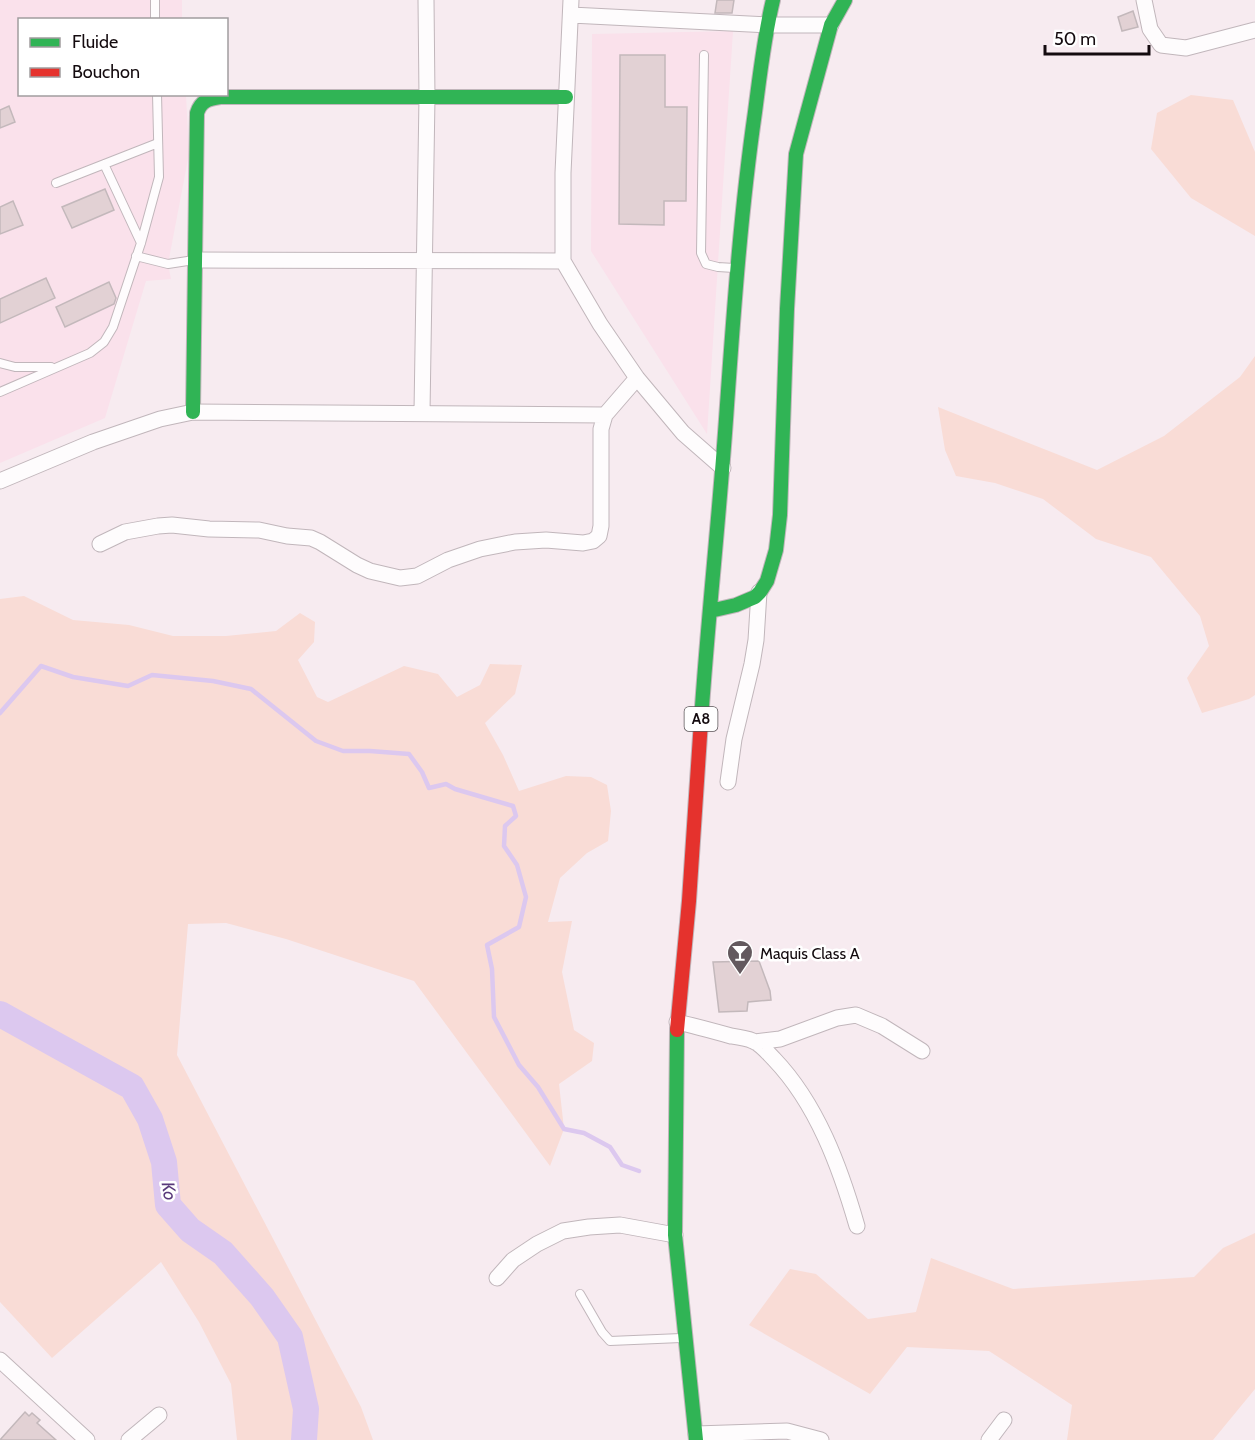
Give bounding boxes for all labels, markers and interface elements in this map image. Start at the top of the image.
legend [18,18,228,96]
scale bar [1045,18,1148,56]
text: 50 m [1054,28,1096,50]
text: Fluide [72,31,118,53]
text: Bouchon [72,61,140,83]
road number: A8 [684,707,718,731]
bar icon: Maquis Class A [725,938,755,976]
place label: Maquis Class A [760,944,860,963]
water label: Ko [157,1180,181,1202]

